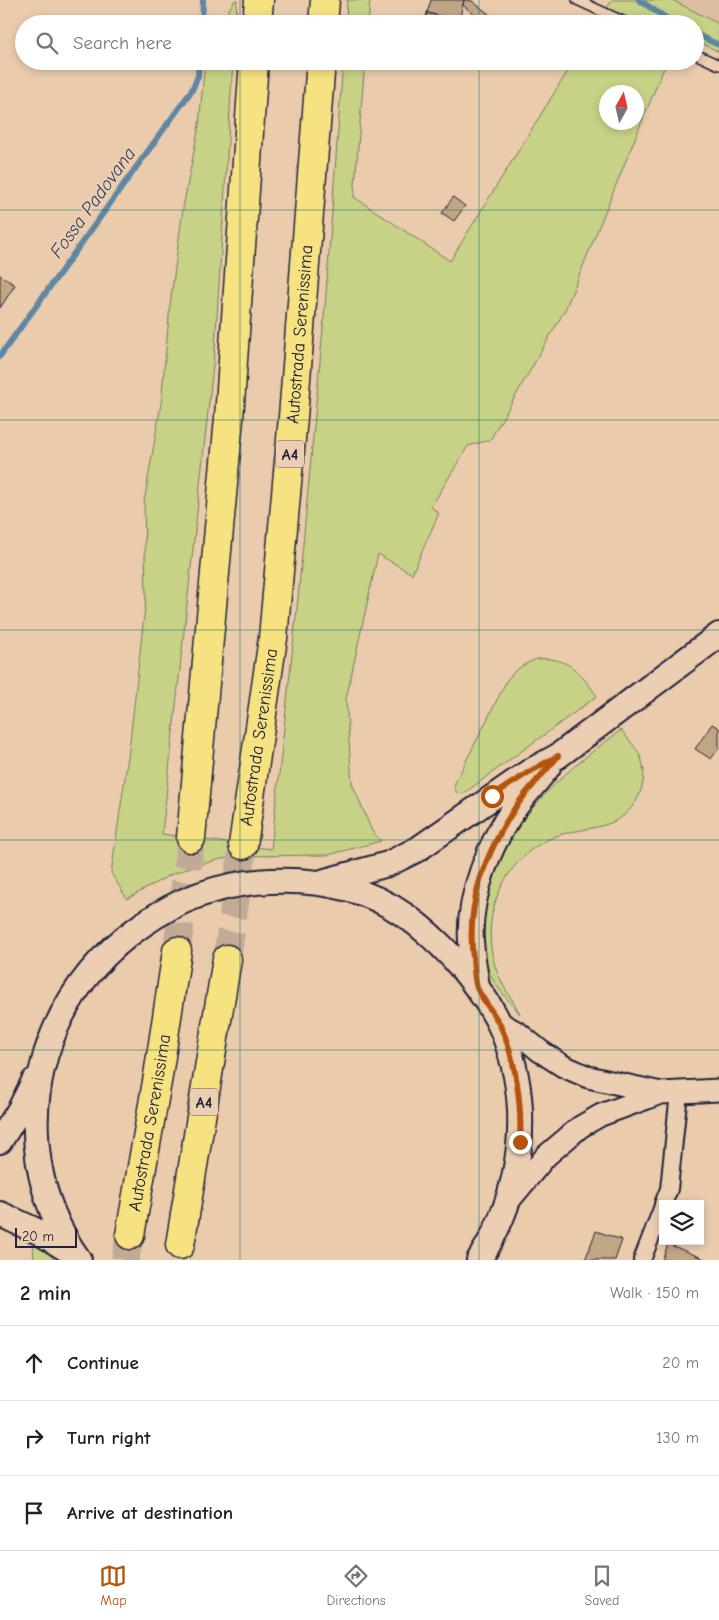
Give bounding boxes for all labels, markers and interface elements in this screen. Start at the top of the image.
search box [15,15,704,70]
icon: search [33,29,61,57]
text: Search here [73,32,172,54]
north arrow [599,85,644,130]
water label: Fossa Padovana [45,143,140,262]
street label: Autostrada Serenissima [282,244,318,425]
road number: A4 [276,440,304,468]
street label: Autostrada Serenissima [236,647,282,828]
route start [481,785,504,808]
street label: Autostrada Serenissima [124,1033,175,1213]
road number: A4 [190,1088,218,1116]
route end [509,1131,532,1154]
map controls [659,1200,704,1245]
button: layers [659,1200,704,1245]
scale bar [15,1225,78,1248]
text: 20 m [22,1228,54,1245]
text: 2 min [20,1281,71,1305]
text: Walk · 150 m [610,1284,699,1302]
icon: ahead [20,1349,48,1377]
text: Continue [67,1352,139,1374]
text: 20 m [662,1354,699,1372]
icon: right [20,1424,48,1452]
text: Turn right [67,1427,151,1449]
text: 130 m [656,1429,699,1447]
icon: arrive [20,1499,48,1527]
text: Arrive at destination [67,1502,233,1524]
tab: Map [99,1562,127,1609]
tab: Directions [326,1562,386,1609]
tab: Saved [585,1562,620,1609]

